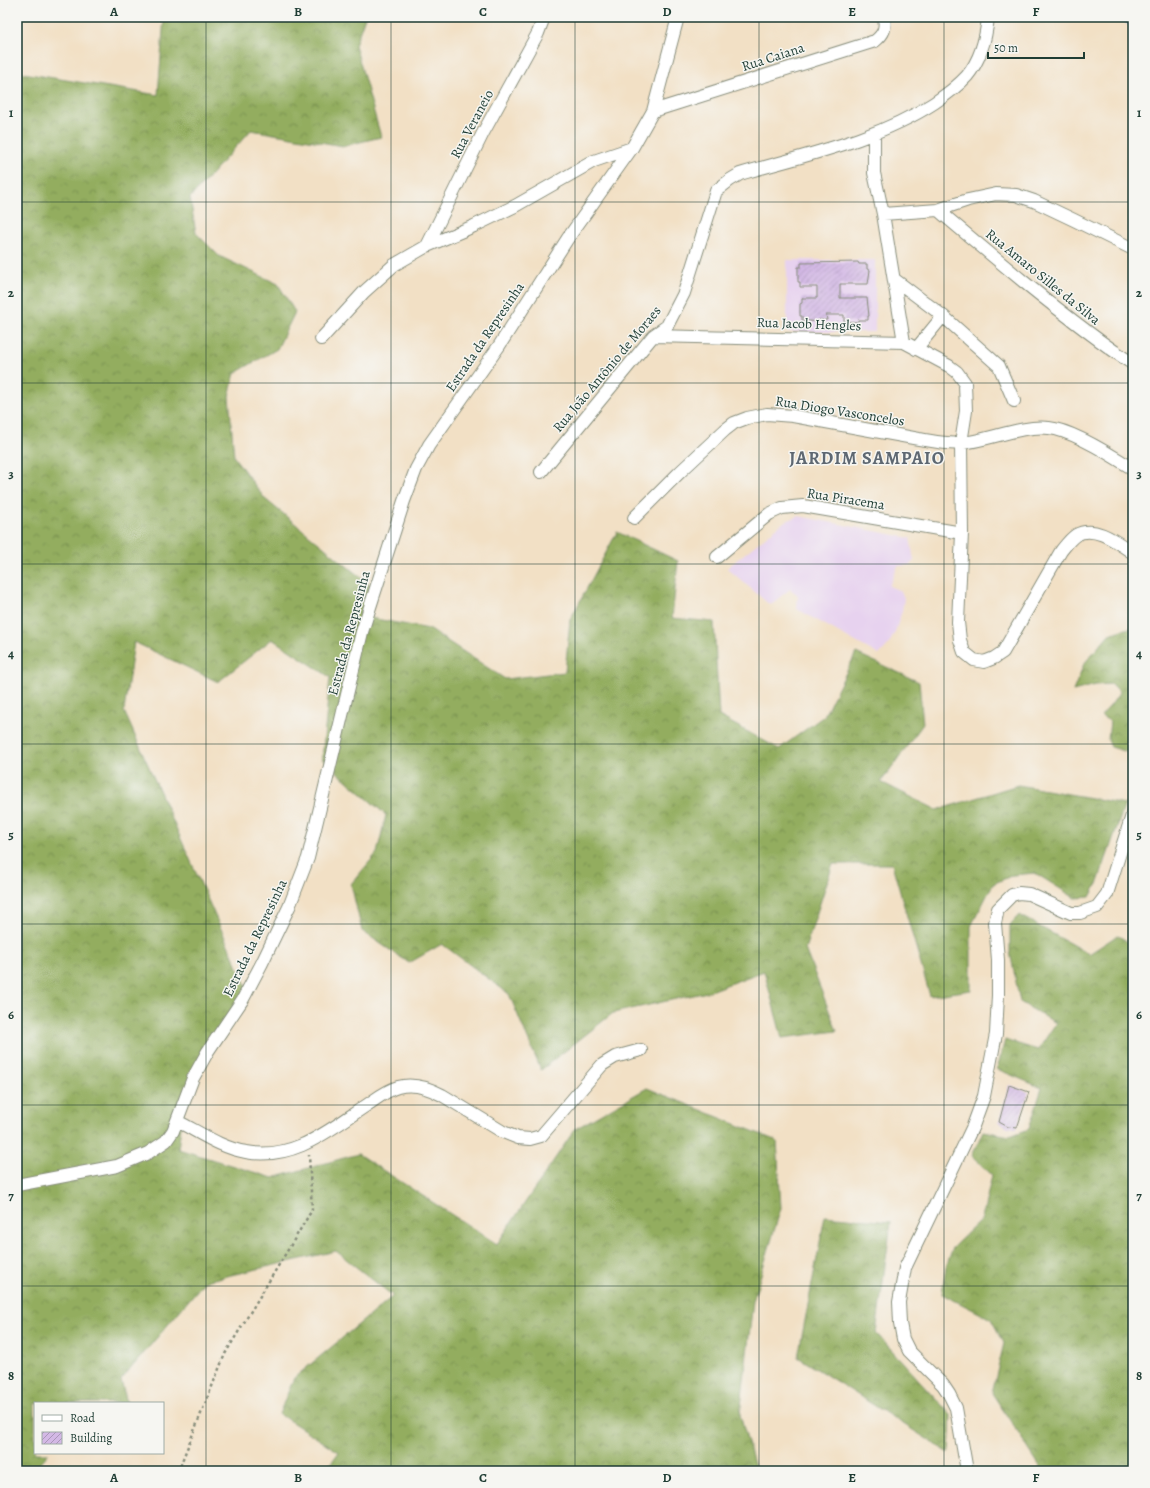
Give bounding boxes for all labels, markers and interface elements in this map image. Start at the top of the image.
text: A [109,3,119,20]
text: B [294,3,302,20]
text: C [479,3,487,20]
text: D [662,3,672,20]
text: E [848,3,856,20]
text: F [1033,3,1040,20]
scale bar [988,34,1084,60]
street label: Rua Caiana [739,38,807,76]
text: 50 m [994,40,1018,56]
street label: Rua Veraneio [446,86,498,162]
text: 1 [9,104,14,121]
text: 1 [1137,104,1142,121]
street label: Rua Amaro Silles da Silva [982,225,1105,330]
street label: Estrada da Represinha [441,278,529,396]
text: 2 [8,284,15,301]
text: 2 [1136,284,1143,301]
street label: Rua João Antônio de Moraes [548,302,666,436]
street label: Rua Jacob Hengles [756,313,862,335]
street label: Rua Diogo Vasconcelos [774,391,906,431]
district label: JARDIM SAMPAIO [789,446,945,470]
text: 3 [8,465,14,482]
text: 3 [1136,465,1142,482]
street label: Rua Piracema [806,483,887,515]
street label: Estrada da Represinha [323,568,375,697]
text: 4 [8,645,14,662]
text: 4 [1136,645,1142,662]
text: 5 [8,826,14,843]
text: 5 [1136,826,1142,843]
street label: Estrada da Represinha [218,876,292,1000]
text: 6 [8,1006,14,1023]
text: 6 [1136,1006,1142,1023]
text: 7 [8,1187,14,1204]
text: 7 [1136,1187,1142,1204]
text: 8 [8,1367,14,1384]
text: 8 [1136,1367,1142,1384]
legend [34,1402,164,1454]
text: Road [70,1410,96,1426]
text: Building [70,1430,112,1446]
text: A [109,1469,119,1486]
text: B [294,1469,302,1486]
text: C [479,1469,487,1486]
text: D [662,1469,672,1486]
text: E [848,1469,856,1486]
text: F [1033,1469,1040,1486]

